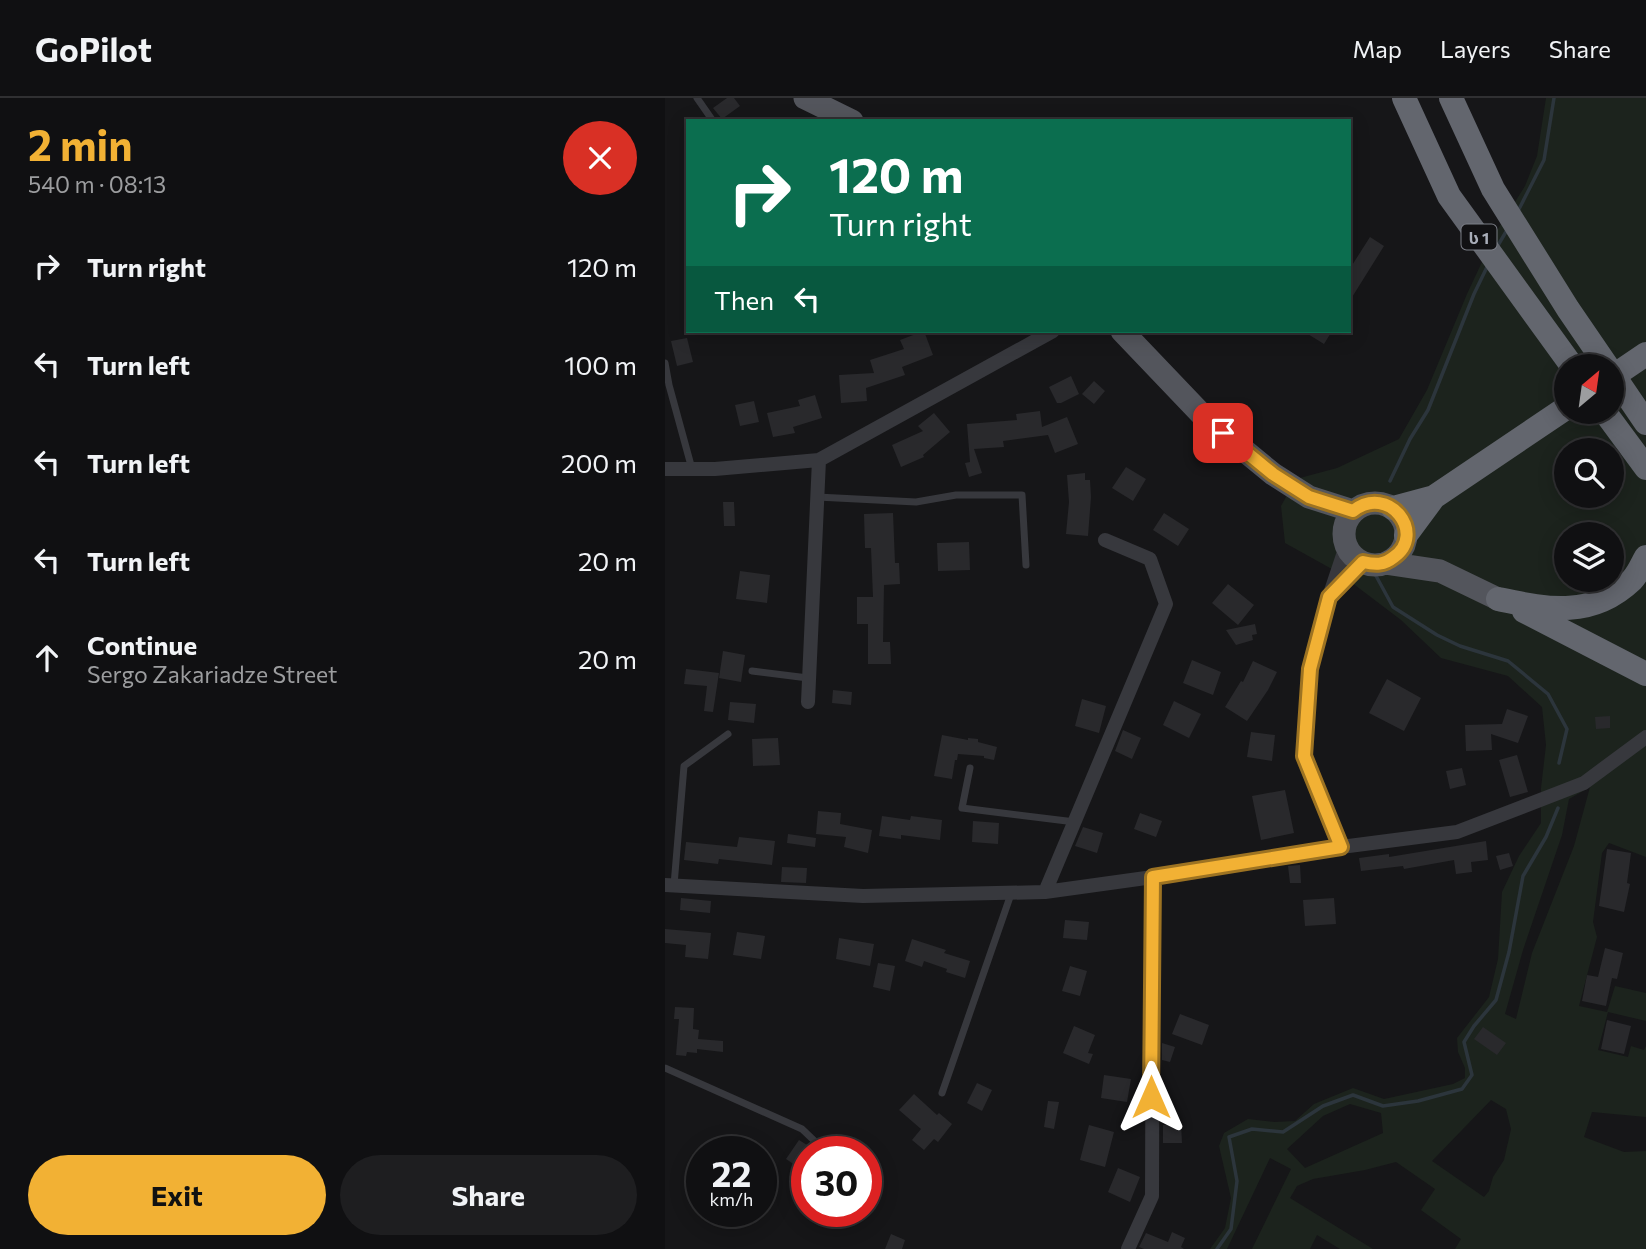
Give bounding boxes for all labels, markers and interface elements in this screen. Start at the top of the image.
text: GoPilot [35,28,152,69]
text: Map [1353,34,1402,63]
text: Layers [1440,34,1511,63]
text: Share [1549,34,1611,63]
text: 2 min [28,118,133,170]
button: close [563,121,637,195]
text: 120 m [829,143,963,203]
icon: right [714,147,805,238]
text: 540 m · 08:13 [28,170,166,198]
text: Turn right [829,203,972,243]
road number: ს 1 [1461,225,1497,250]
icon: right [28,247,66,285]
text: Turn right [87,251,206,282]
text: 120 m [567,251,637,282]
icon: left [788,280,826,318]
text: Then [714,284,774,315]
icon: left [28,345,66,383]
text: Turn left [87,349,190,380]
text: 100 m [564,349,637,380]
north arrow [1554,354,1624,424]
map controls [1554,354,1624,592]
pin [1193,403,1253,463]
icon: arrive [1204,414,1242,452]
button: search [1554,438,1624,508]
icon: left [28,443,66,481]
text: Turn left [87,447,190,478]
text: 200 m [561,447,637,478]
button: layers [1554,522,1624,592]
icon: left [28,541,66,579]
text: Turn left [87,545,190,576]
text: 20 m [578,545,637,576]
text: Continue [87,629,197,660]
icon: ahead [28,639,66,677]
text: 20 m [578,643,637,674]
text: Sergo Zakariadze Street [87,660,338,688]
position arrow [1114,1060,1188,1134]
speed limit sign: 30 [791,1136,882,1227]
text: 22 [712,1151,751,1194]
button: Exit [28,1155,326,1235]
button: Share [340,1155,637,1235]
text: km/h [710,1188,753,1210]

